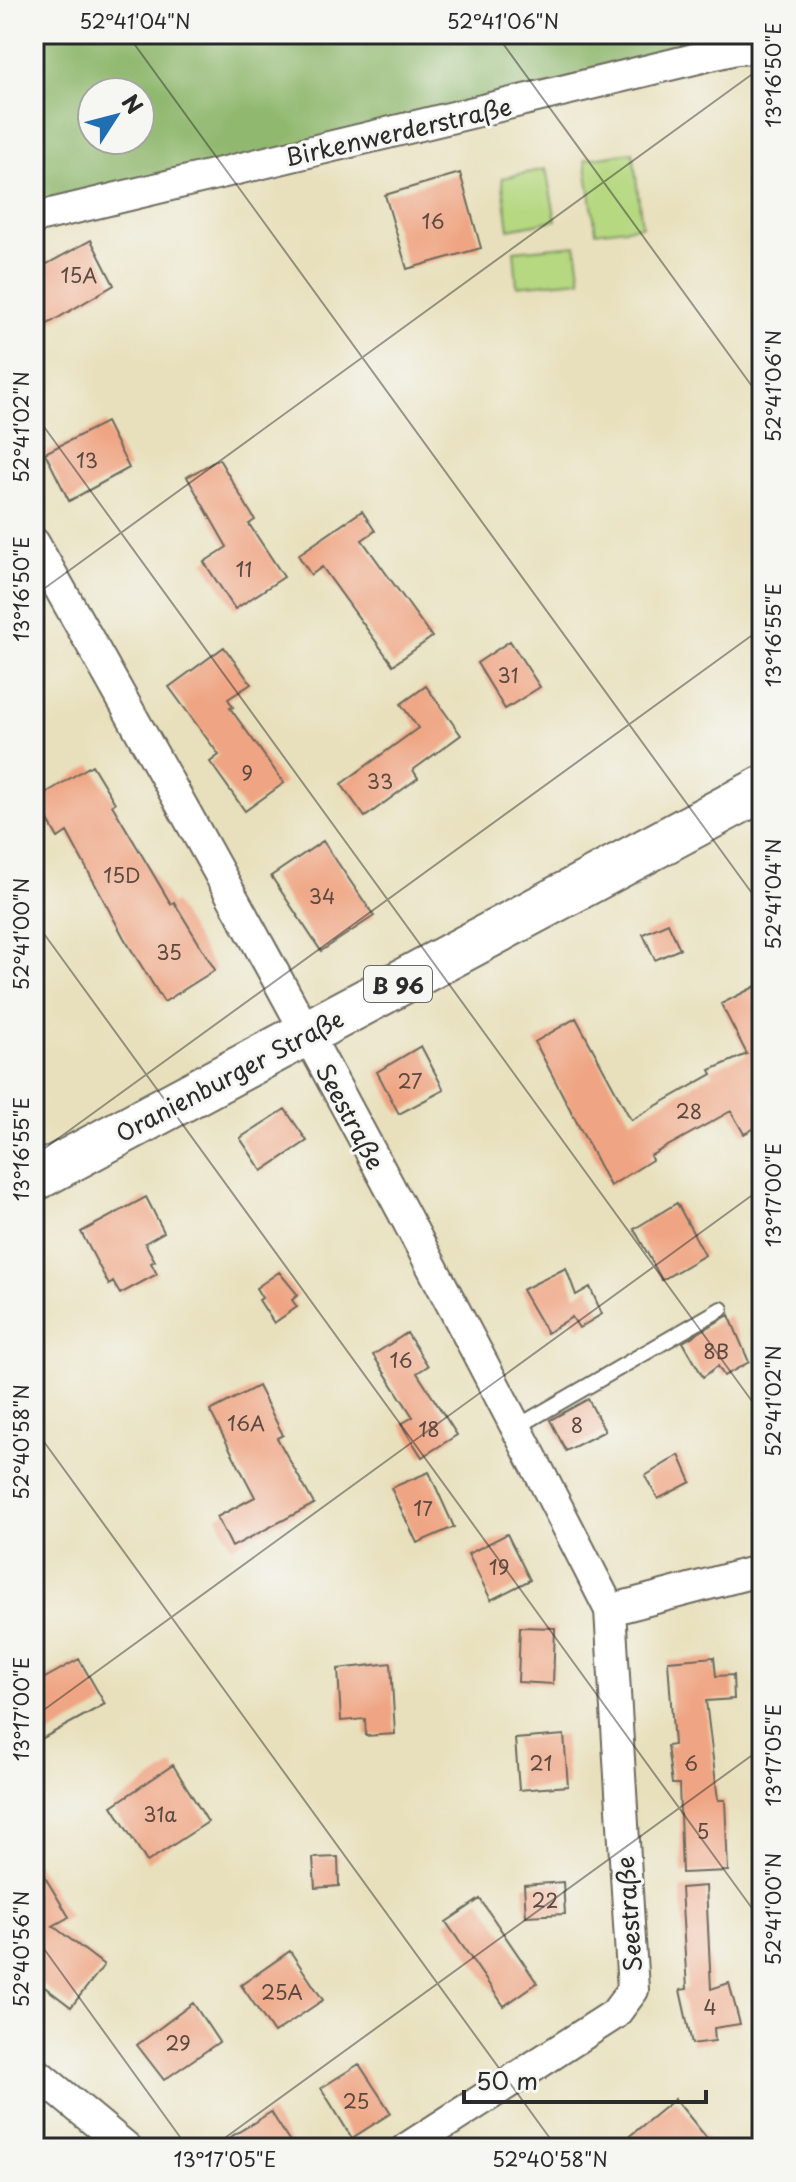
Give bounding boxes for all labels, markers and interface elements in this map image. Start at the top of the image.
text: 52°41'04"N [79,6,191,36]
text: 52°41'06"N [447,6,559,36]
text: 13°16'50"E [758,22,788,128]
north arrow [76,76,156,156]
text: N [115,87,152,120]
street label: Birkenwerderstraße [281,87,515,175]
house number: 16 [422,206,445,236]
house number: 15A [61,260,97,290]
text: 52°41'06"N [758,330,788,442]
text: 52°41'02"N [6,371,36,483]
house number: 13 [76,445,98,475]
text: 13°16'50"E [6,536,36,642]
house number: 11 [236,554,252,584]
text: 13°16'55"E [758,583,788,687]
house number: 31 [498,660,518,690]
house number: 9 [241,758,253,788]
house number: 33 [367,766,393,796]
text: 52°41'04"N [758,838,788,950]
house number: 15D [103,860,141,890]
text: 52°41'00"N [6,878,36,991]
house number: 34 [309,881,335,911]
house number: 35 [156,937,182,967]
road number: B 96 [364,966,432,1002]
street label: Oranienburger Straße [109,1000,349,1150]
street label: Seestraße [308,1056,394,1176]
house number: 27 [398,1066,422,1096]
house number: 28 [676,1096,702,1126]
text: 13°16'55"E [6,1097,36,1201]
text: 13°17'00"E [758,1143,788,1247]
house number: 8B [703,1336,729,1366]
house number: 16 [390,1345,413,1375]
text: 52°41'02"N [758,1345,788,1457]
text: 52°40'58"N [6,1384,36,1500]
house number: 16A [227,1408,265,1438]
house number: 8 [571,1410,583,1440]
house number: 18 [418,1414,440,1444]
house number: 17 [413,1493,433,1523]
house number: 19 [489,1552,509,1582]
text: 13°17'00"E [6,1657,36,1761]
text: 13°17'05"E [758,1704,788,1806]
house number: 21 [529,1748,553,1778]
house number: 6 [684,1748,698,1778]
house number: 31a [143,1799,177,1829]
house number: 5 [697,1816,709,1846]
text: 52°41'00"N [758,1853,788,1966]
street label: Seestraße [606,1855,650,1973]
house number: 22 [532,1885,558,1915]
text: 52°40'56"N [6,1891,36,2007]
house number: 25A [261,1977,303,2007]
house number: 4 [703,1992,717,2022]
house number: 29 [165,2028,191,2058]
scale bar [464,2054,706,2104]
text: 50 m [476,2062,538,2098]
house number: 25 [343,2086,369,2116]
text: 13°17'05"E [174,2144,276,2174]
text: 52°40'58"N [492,2144,608,2174]

